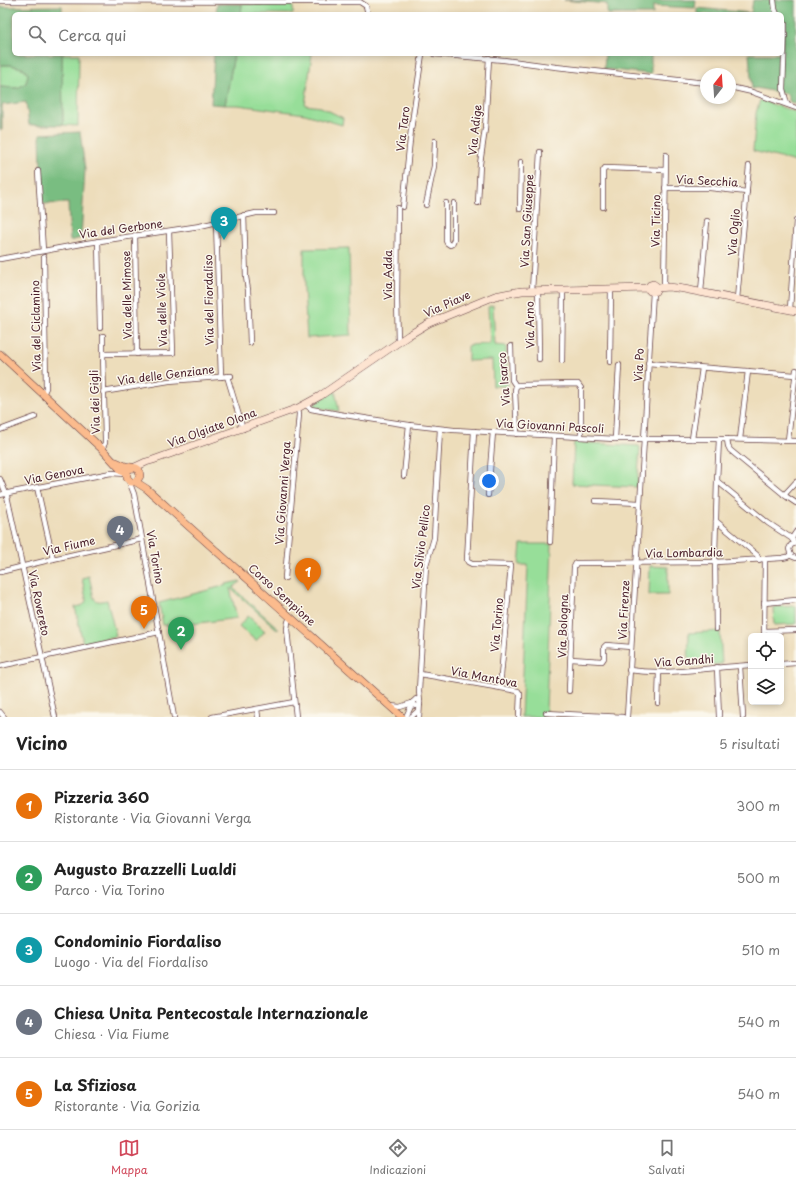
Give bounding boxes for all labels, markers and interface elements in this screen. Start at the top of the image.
search box [12,12,784,56]
icon: search [26,23,48,45]
text: Cerca qui [58,23,126,46]
north arrow [700,68,736,104]
street label: Via Adige [463,104,486,156]
street label: Via Taro [391,105,414,153]
street label: Via Secchia [675,170,739,191]
street label: Via San Giuseppe [516,174,537,268]
street label: Via Ticino [647,194,664,248]
pin: 3 [211,207,237,240]
street label: Via Oglio [723,208,744,256]
street label: Via del Gerbone [78,214,164,243]
street label: Via delle Mimose [117,250,136,339]
street label: Via Adda [379,250,396,300]
street label: Via del Fiordaliso [199,254,218,346]
street label: Via delle Viole [152,272,171,347]
street label: Via del Ciclamino [26,280,45,372]
street label: Via Piave [421,286,473,321]
street label: Via Arno [521,301,538,349]
street label: Via Po [629,348,648,382]
street label: Via Isarco [493,352,514,407]
street label: Via delle Genziane [116,360,216,389]
street label: Via dei Gigli [85,370,104,434]
street label: Via Olgiate Olona [165,404,259,451]
street label: Via Giovanni Pascoli [496,414,604,437]
street label: Via Giovanni Verga [270,441,295,545]
street label: Via Genova [23,460,85,489]
your location [479,471,499,491]
street label: Via Silvio Pellico [407,504,434,590]
pin: 4 [107,516,133,549]
street label: Via Torino [142,529,169,585]
street label: Via Fiume [41,531,97,560]
street label: Via Lombardia [645,543,723,562]
pin: 1 [295,558,321,591]
street label: Corso Sempione [245,560,320,630]
street label: Via Rovereto [24,568,55,637]
street label: Via Firenze [613,580,634,640]
street label: Via Bologna [553,594,572,658]
pin: 5 [131,596,157,629]
street label: Via Torino [486,597,507,653]
pin: 2 [168,617,194,650]
map controls [748,633,784,705]
button: locate [748,633,784,669]
street label: Via Gandhi [653,650,714,671]
street label: Via Mantova [449,662,519,691]
button: layers [748,669,784,705]
text: Vicino [16,730,67,756]
text: 5 risultati [719,734,780,753]
text: Pizzeria 360 [54,785,149,808]
text: 1 [26,796,32,815]
text: 300 m [736,796,780,815]
text: Ristorante · Via Giovanni Verga [54,808,251,827]
text: Augusto Brazzelli Lualdi [54,857,236,880]
text: 2 [24,868,34,887]
text: 500 m [737,868,780,887]
text: Parco · Via Torino [54,880,165,899]
text: Condominio Fiordaliso [54,929,221,952]
text: 3 [25,940,33,959]
text: 510 m [741,940,780,959]
text: Luogo · Via del Fiordaliso [54,952,208,971]
text: Chiesa Unita Pentecostale Internazionale [54,1001,368,1024]
text: 4 [25,1012,33,1031]
text: 540 m [737,1012,780,1031]
text: Chiesa · Via Fiume [54,1024,169,1043]
text: La Sfiziosa [54,1073,137,1096]
text: 5 [25,1084,33,1103]
text: 540 m [737,1084,780,1103]
text: Ristorante · Via Gorizia [54,1096,200,1115]
tab: Mappa [111,1137,148,1178]
tab: Indicazioni [369,1137,426,1178]
tab: Salvati [648,1137,685,1178]

